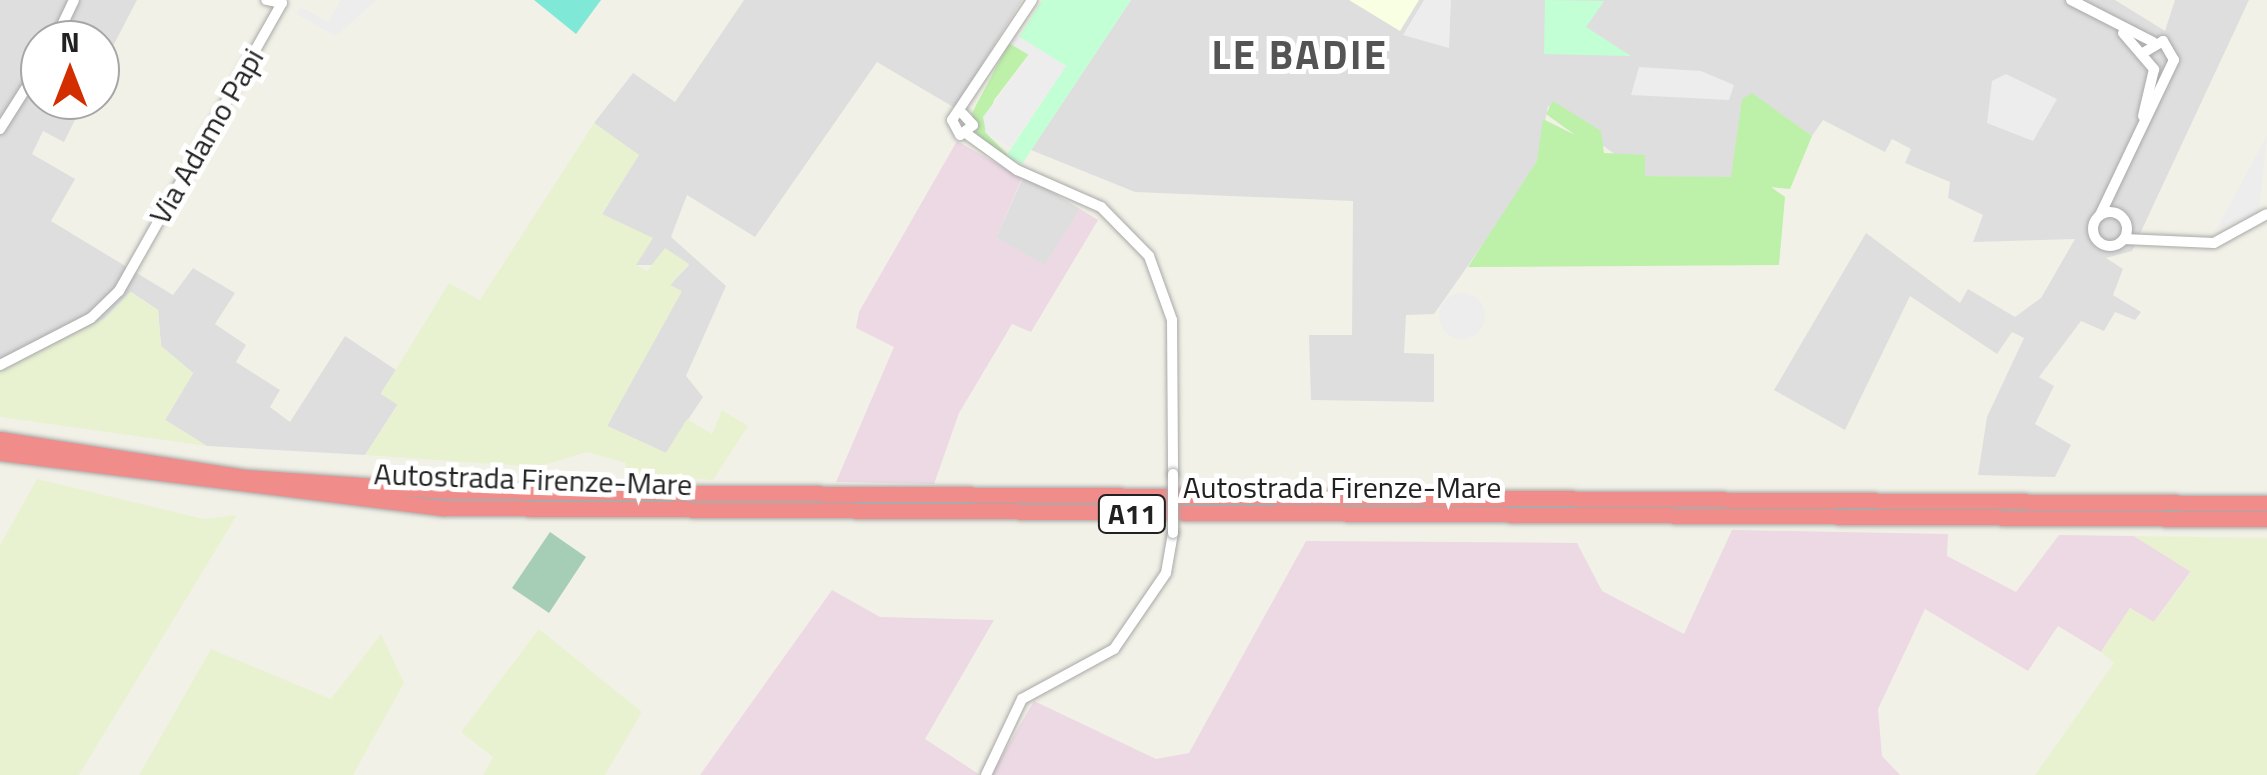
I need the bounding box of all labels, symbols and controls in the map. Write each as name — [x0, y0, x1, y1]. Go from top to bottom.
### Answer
north arrow — [20, 20, 120, 120]
text: N — [60, 20, 80, 63]
district label: LE BADIE — [1211, 31, 1389, 79]
street label: Via Adamo Papi — [141, 42, 271, 230]
street label: Autostrada Firenze-Mare — [373, 455, 693, 503]
street label: Autostrada Firenze-Mare — [1183, 469, 1501, 505]
road number: A11 — [1097, 491, 1167, 537]

